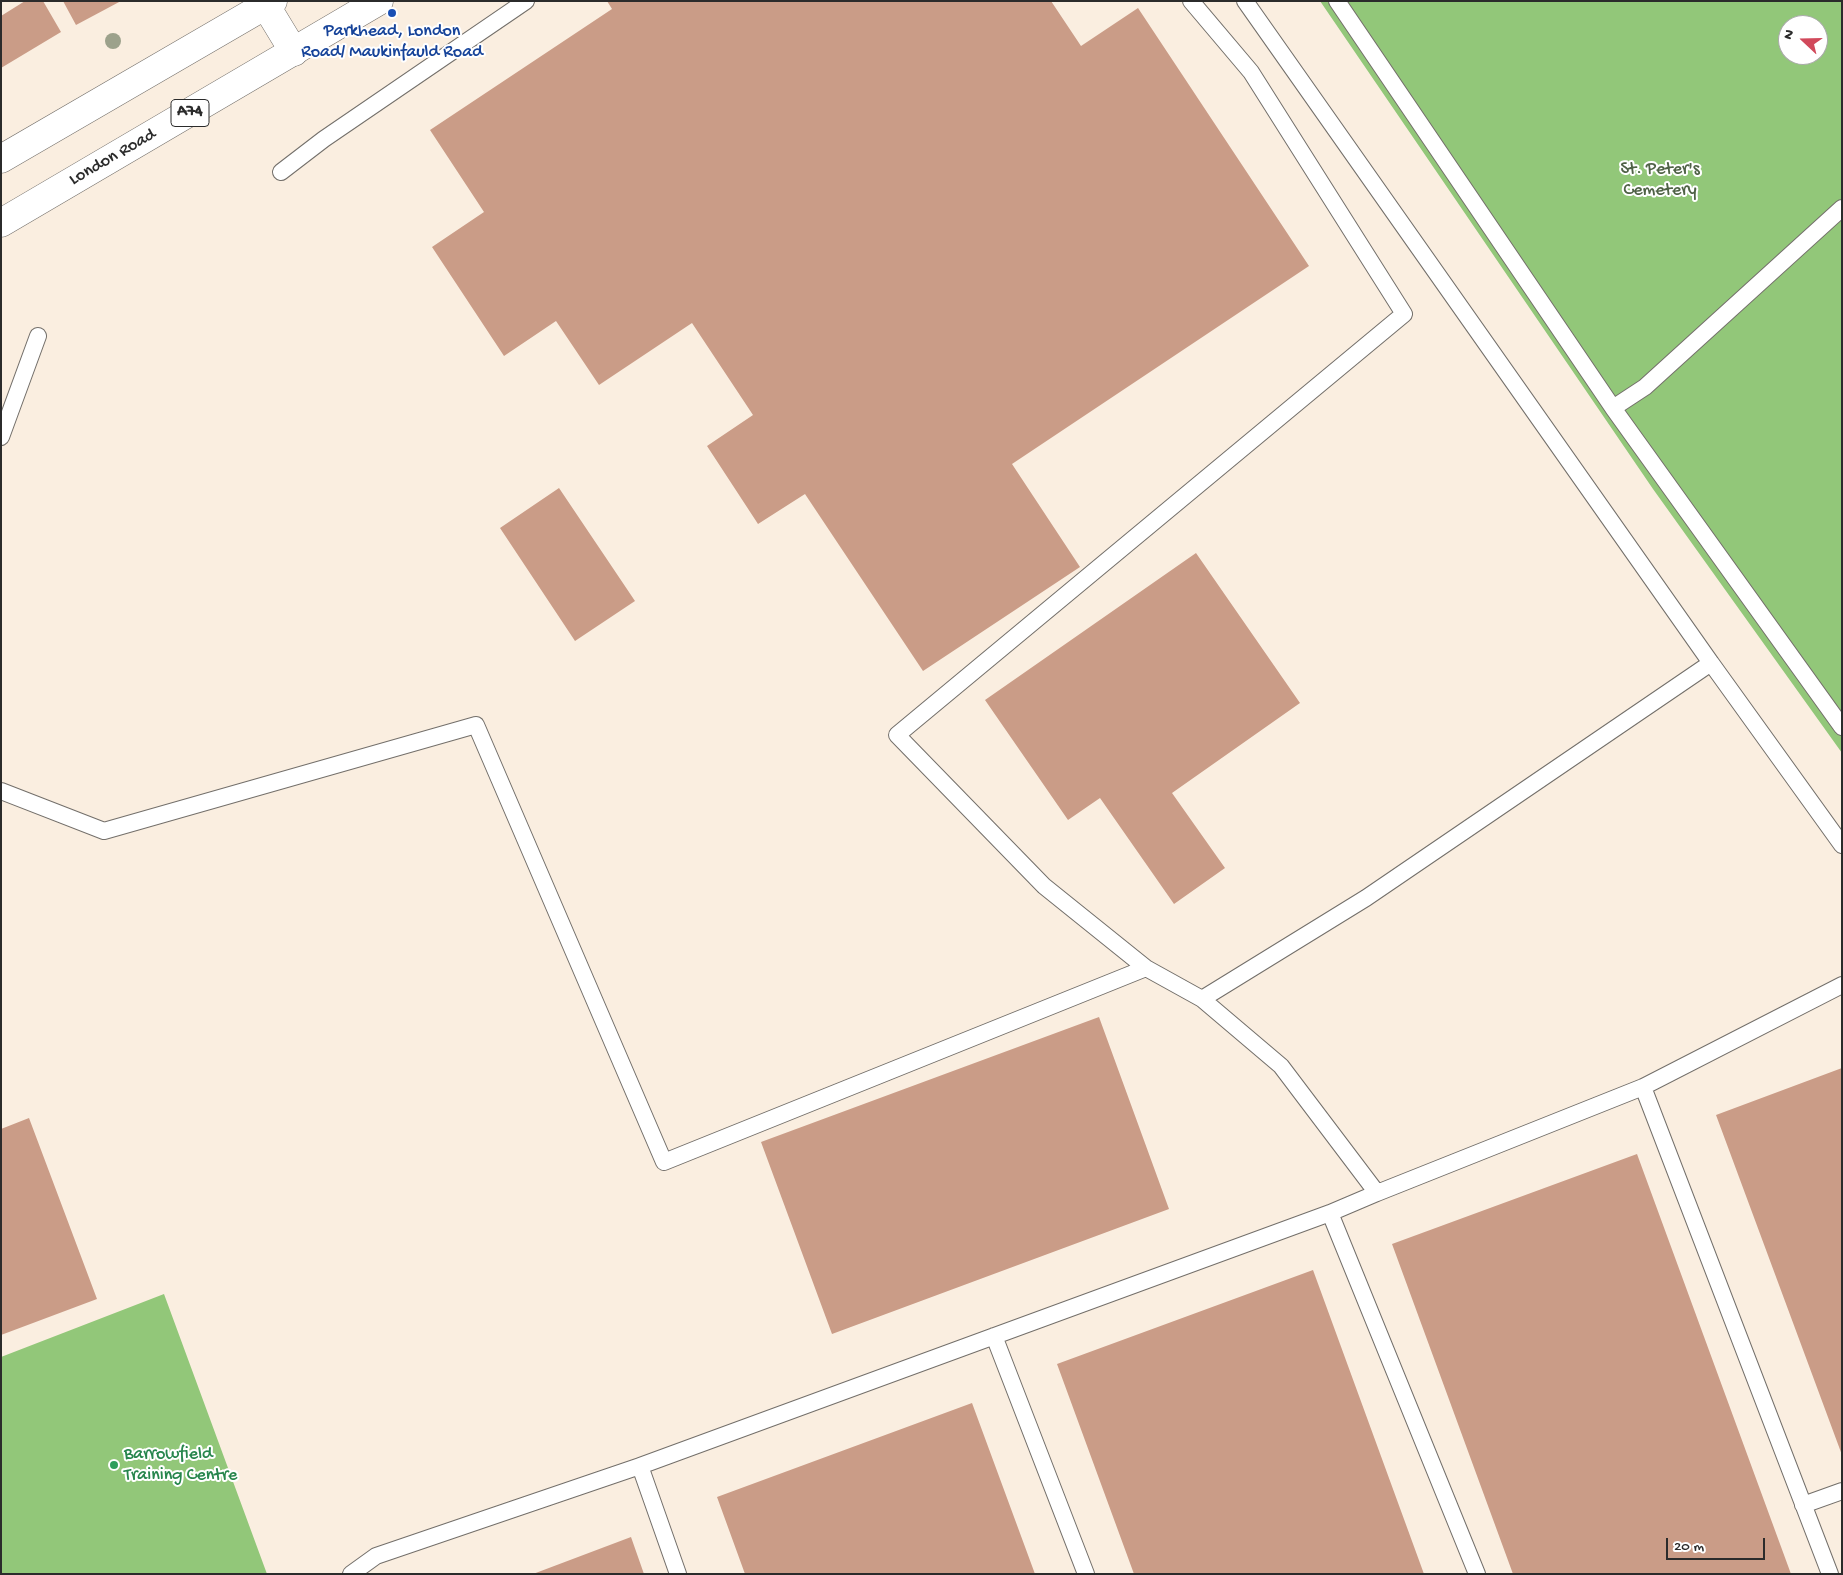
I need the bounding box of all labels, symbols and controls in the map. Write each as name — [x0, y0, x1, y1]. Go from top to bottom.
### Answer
marker: Parkhead, London Road/ Maukinfauld Road — [386, 7, 398, 19]
north arrow — [1778, 15, 1828, 65]
place label: Parkhead, London Road/ Maukinfauld Road — [301, 21, 483, 64]
text: N — [1780, 27, 1799, 42]
road number: A74 — [171, 100, 209, 126]
street label: London Road — [66, 125, 160, 191]
park label: St. Peter's Cemetery — [1620, 159, 1700, 202]
place label: Barrowfield Training Centre — [124, 1444, 237, 1486]
marker: Barrowfield Training Centre — [108, 1459, 120, 1471]
scale bar — [1668, 1528, 1767, 1560]
text: 20 m — [1674, 1538, 1704, 1556]

